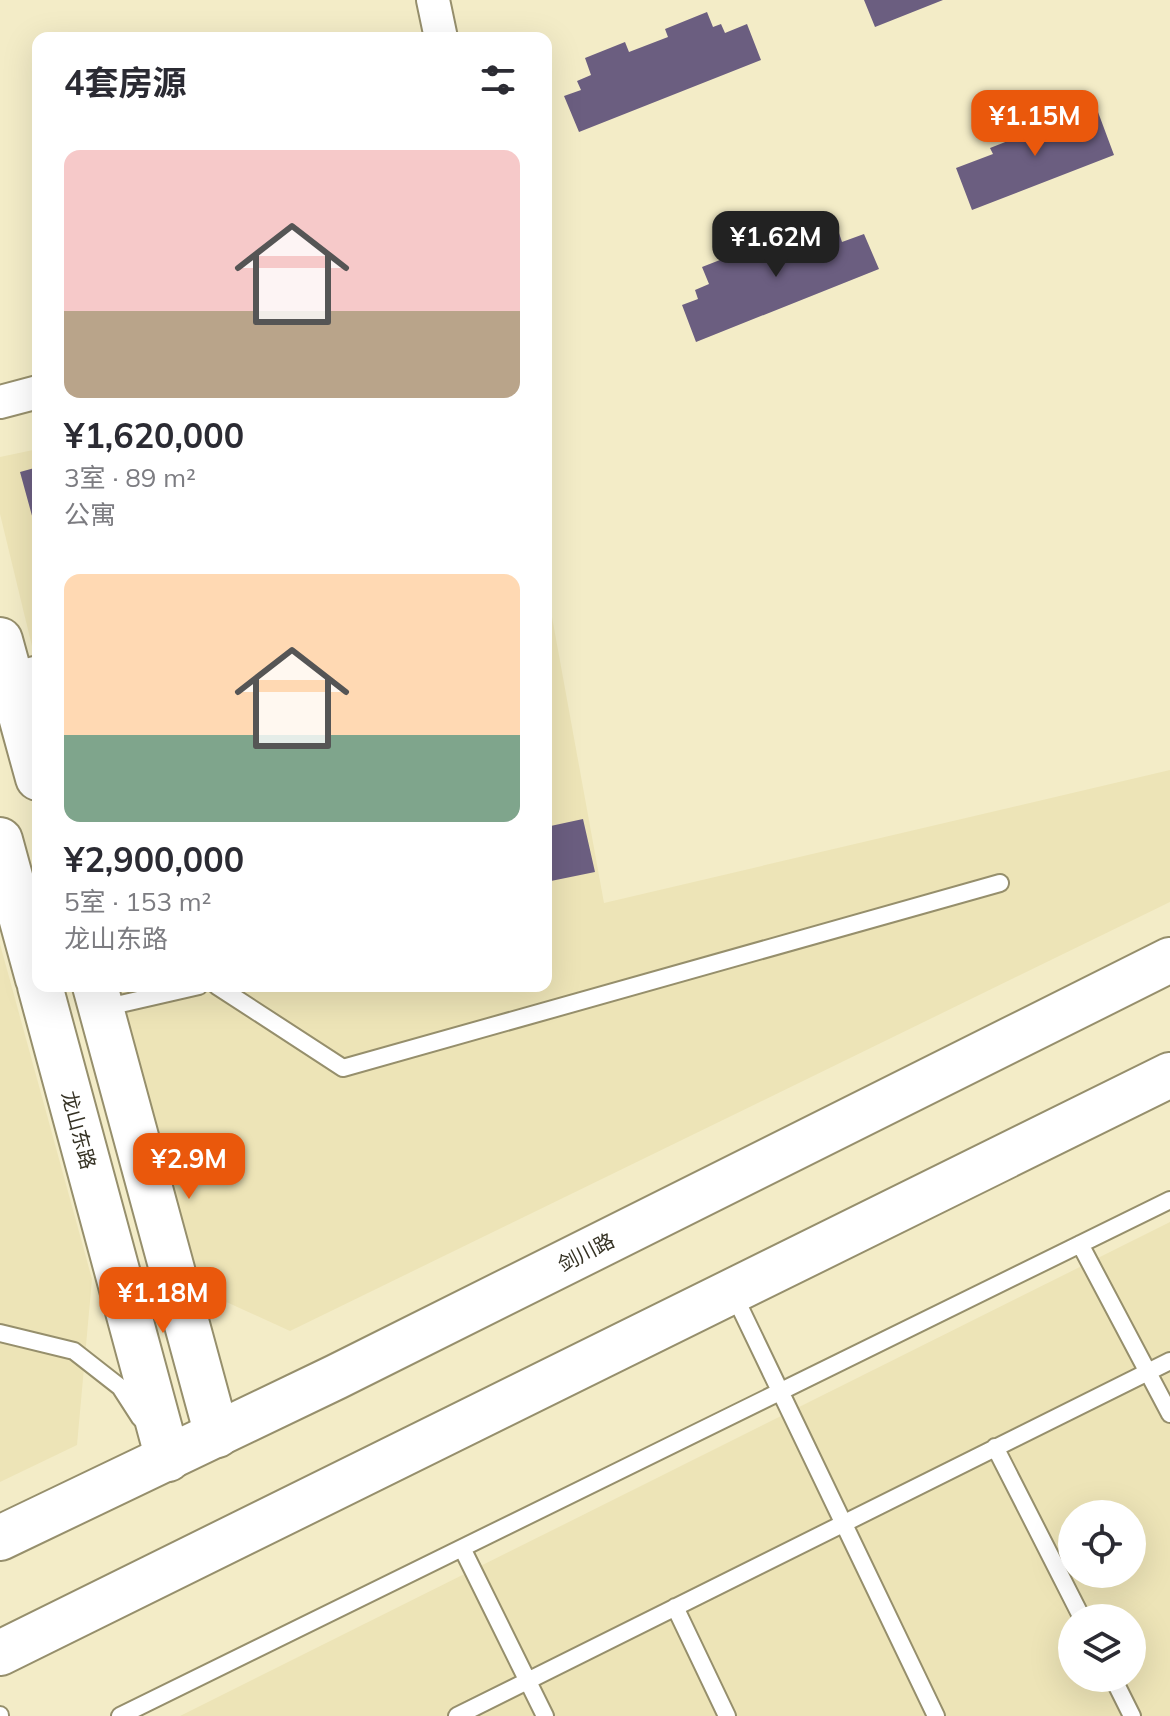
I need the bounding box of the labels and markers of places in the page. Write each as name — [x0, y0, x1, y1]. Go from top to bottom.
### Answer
pin: ¥1.15M — [970, 90, 1100, 158]
pin: ¥1.62M — [711, 211, 841, 279]
pin: ¥2.9M — [133, 1133, 245, 1201]
pin: ¥1.18M — [98, 1267, 228, 1335]

